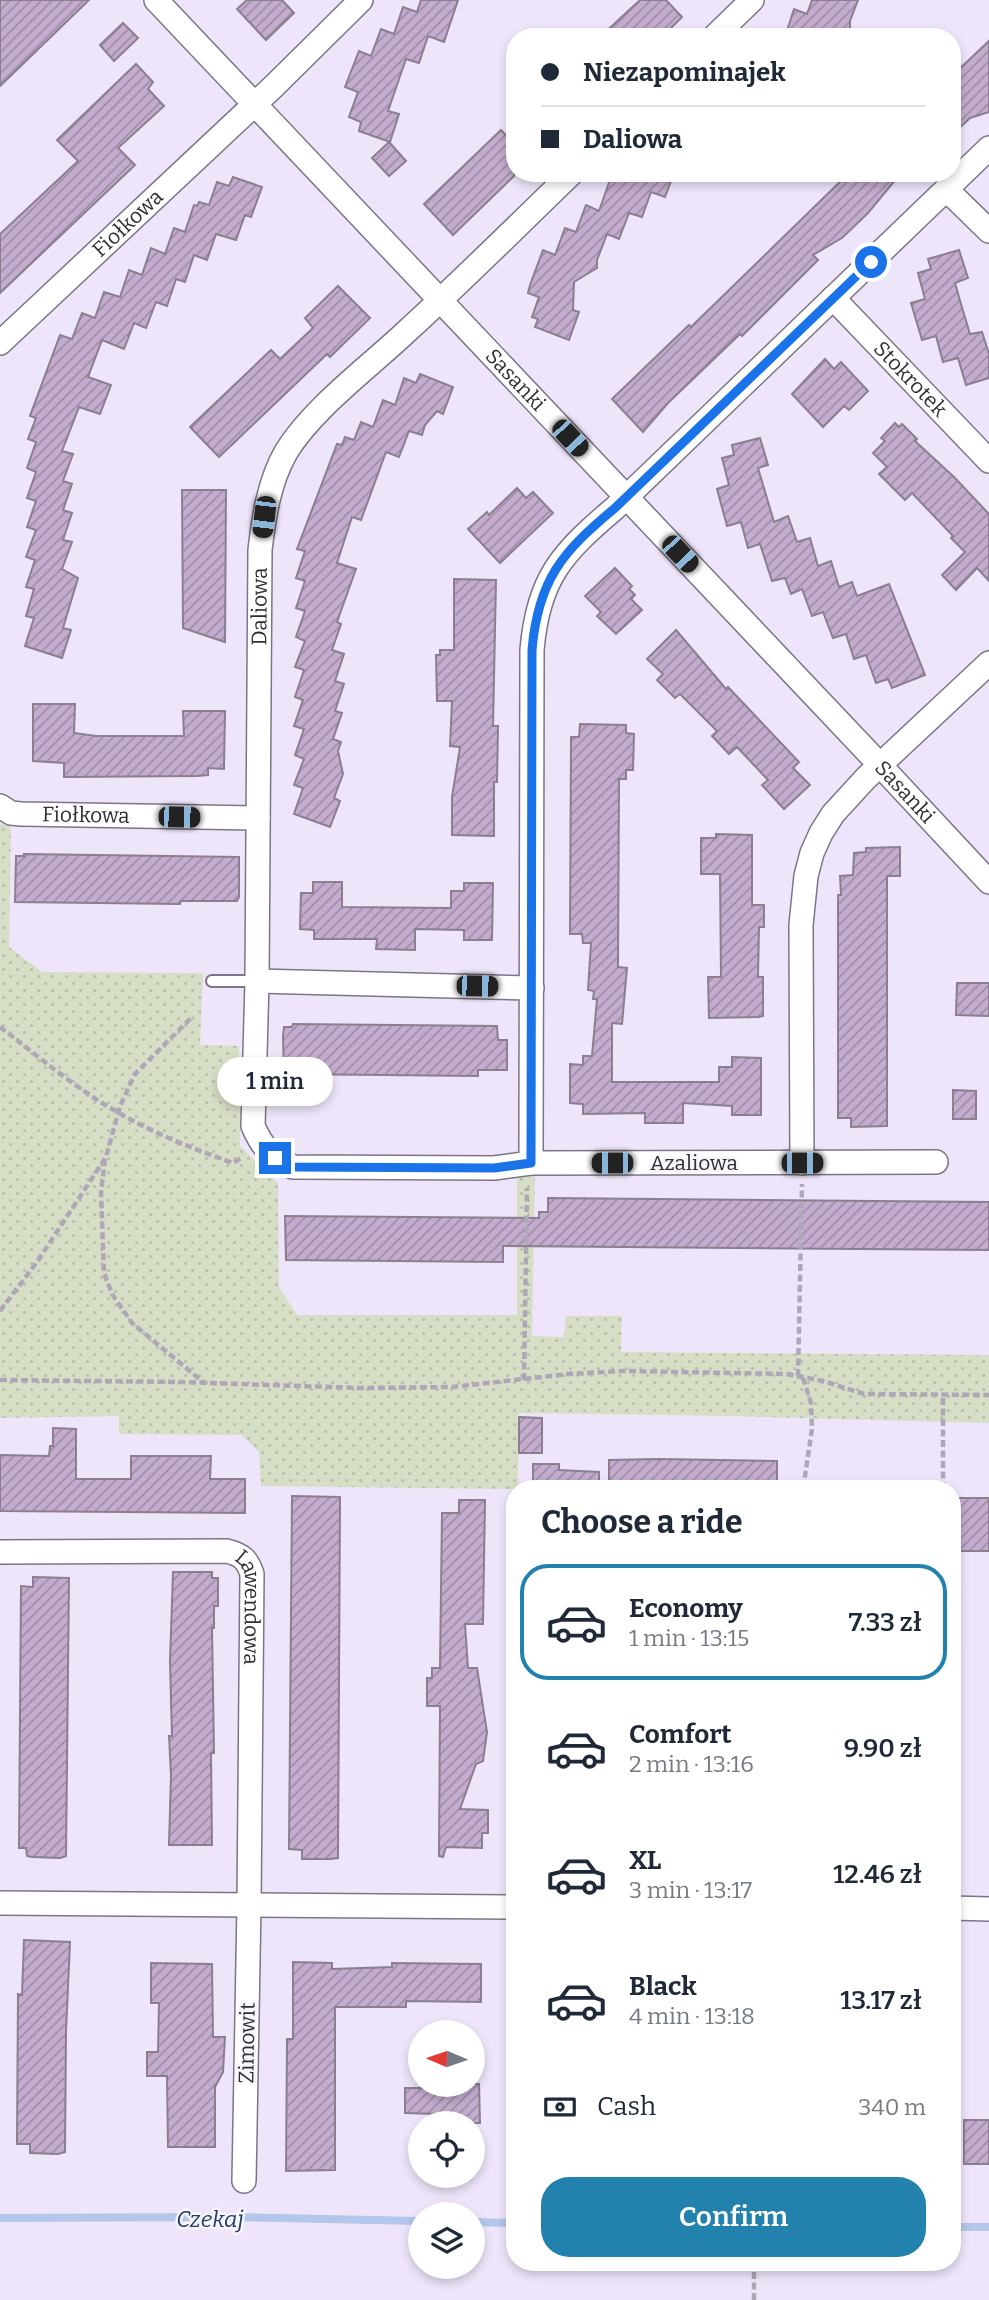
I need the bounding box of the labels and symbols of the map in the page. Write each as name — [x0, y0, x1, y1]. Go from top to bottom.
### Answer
street label: Fiołkowa — [87, 184, 169, 263]
route start — [855, 246, 887, 278]
street label: Stokrotek — [868, 336, 953, 422]
street label: Sasanki — [480, 343, 551, 417]
car — [548, 415, 593, 461]
car — [252, 495, 277, 539]
car — [658, 531, 703, 577]
street label: Daliowa — [246, 567, 273, 645]
street label: Sasanki — [869, 755, 941, 829]
street label: Fiołkowa — [42, 801, 130, 829]
car — [158, 806, 201, 828]
car — [456, 975, 499, 997]
callout: 1 min — [217, 1056, 333, 1106]
route end — [259, 1142, 291, 1174]
street label: Azaliowa — [650, 1150, 738, 1176]
car — [592, 1153, 634, 1174]
car — [782, 1153, 824, 1174]
street label: Lawendowa — [230, 1544, 265, 1665]
street label: Zimowit — [233, 2002, 261, 2084]
north arrow — [408, 2020, 485, 2096]
water label: Czekaj — [176, 2205, 244, 2233]

